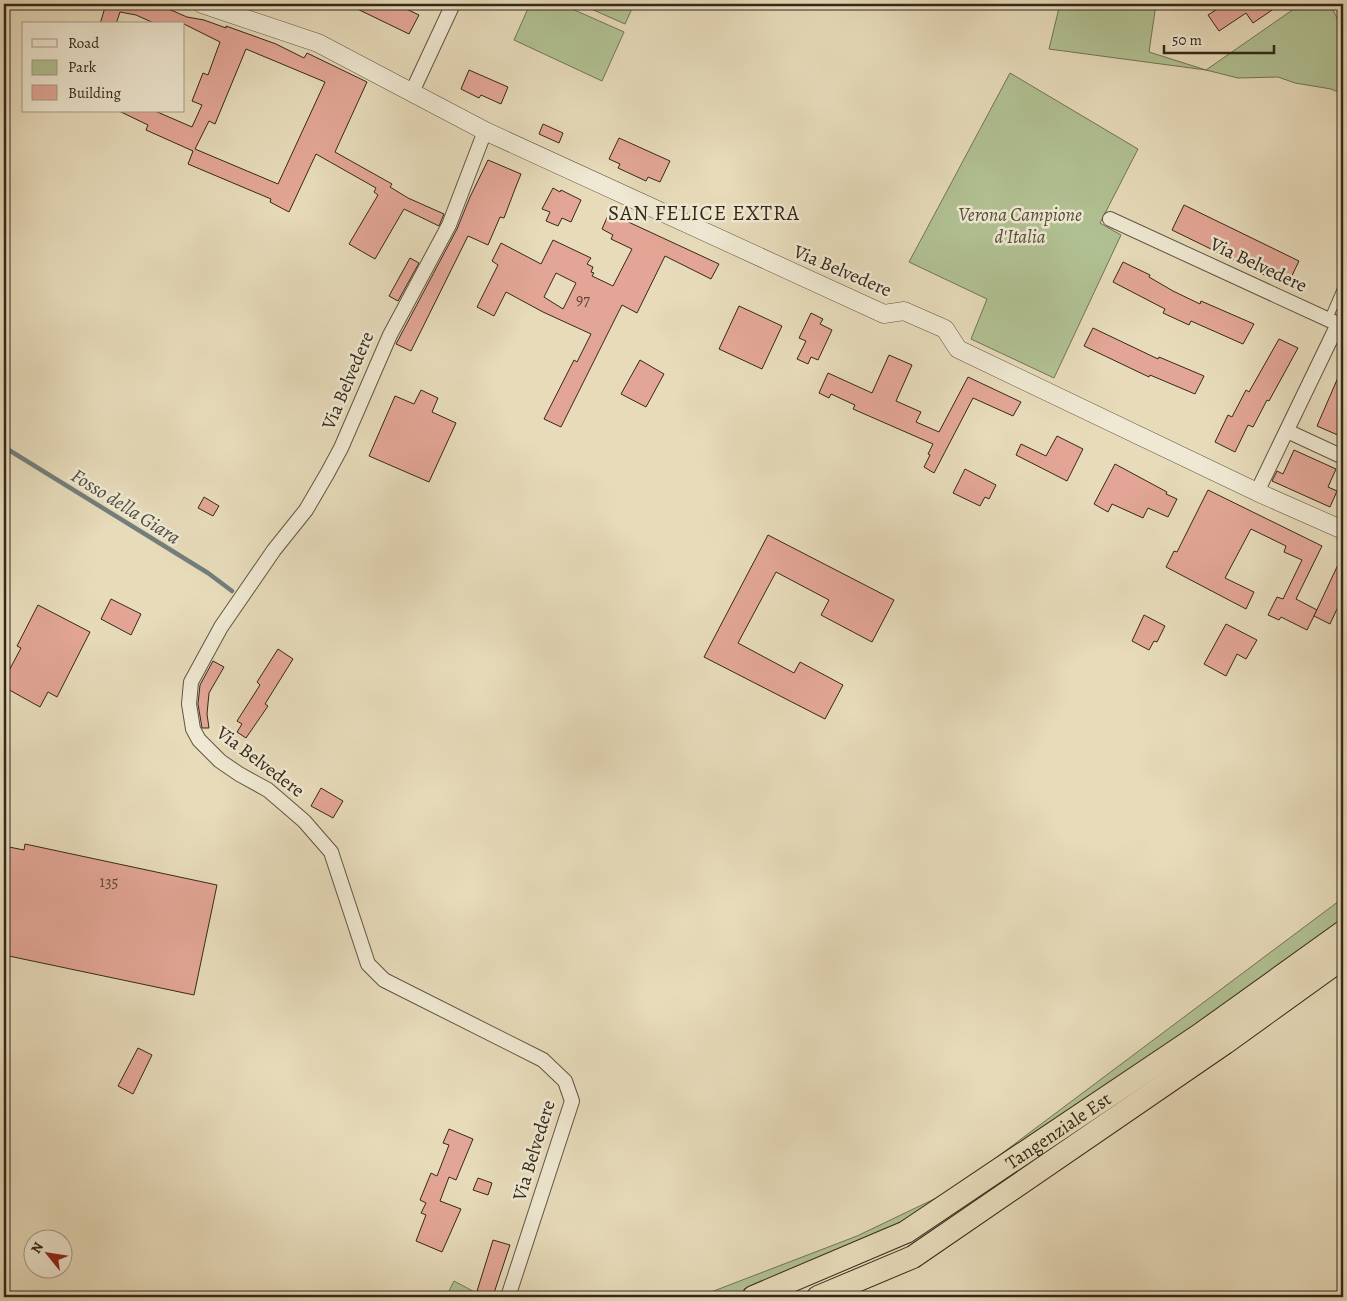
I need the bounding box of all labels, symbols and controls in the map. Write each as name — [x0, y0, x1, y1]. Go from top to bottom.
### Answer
legend — [22, 22, 185, 112]
scale bar — [1164, 22, 1274, 54]
text: 50 m — [1172, 30, 1202, 50]
text: Road — [68, 33, 100, 53]
text: Park — [68, 57, 97, 77]
text: Building — [68, 83, 121, 103]
district label: SAN FELICE EXTRA — [608, 199, 800, 227]
park label: Verona Campione d'Italia — [958, 202, 1082, 250]
street label: Via Belvedere — [1205, 231, 1311, 299]
street label: Via Belvedere — [789, 238, 896, 303]
house number: 97 — [576, 289, 590, 311]
street label: Via Belvedere — [315, 327, 380, 434]
water label: Fosso della Giara — [66, 462, 186, 551]
street label: Via Belvedere — [210, 719, 310, 804]
house number: 135 — [99, 871, 119, 893]
street label: Tangenziale Est — [1000, 1086, 1116, 1176]
street label: Via Belvedere — [506, 1097, 562, 1205]
north arrow — [22, 1228, 72, 1278]
text: N — [26, 1239, 48, 1257]

